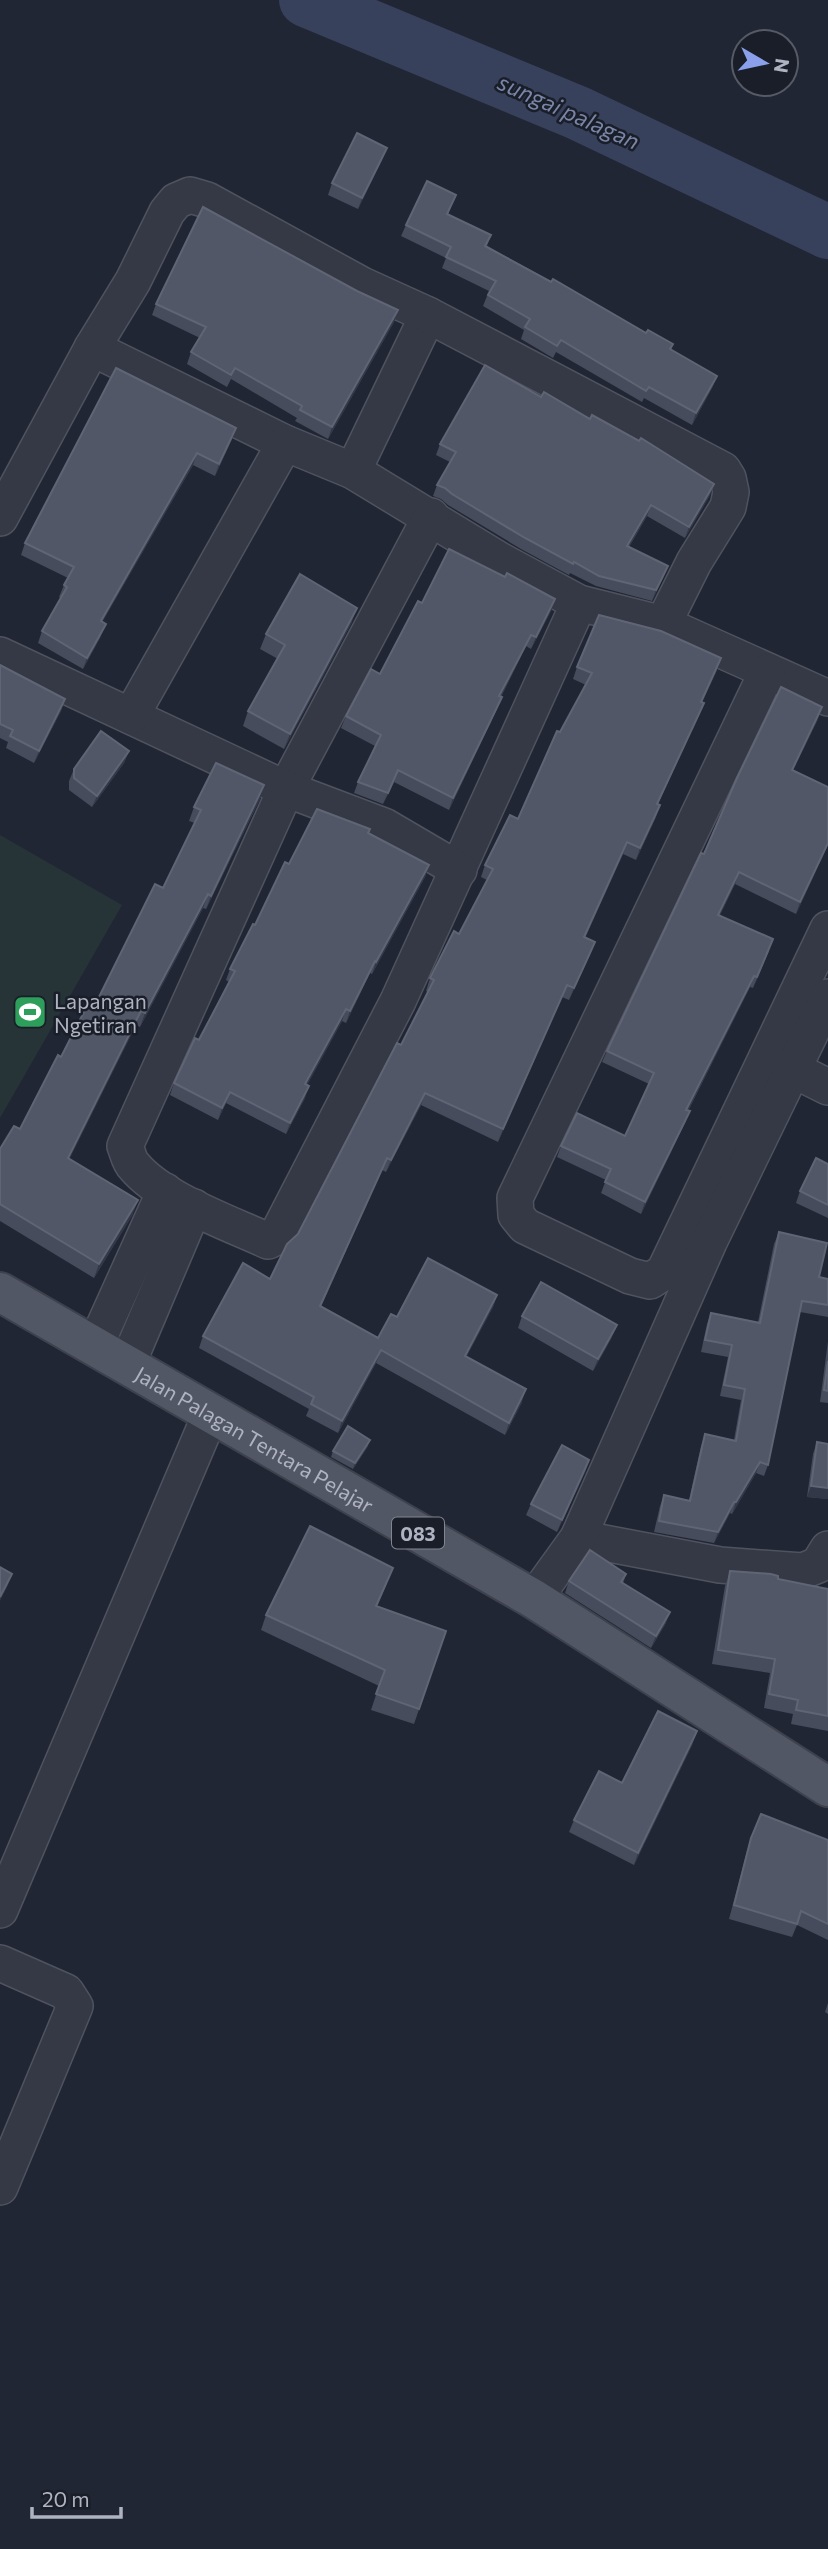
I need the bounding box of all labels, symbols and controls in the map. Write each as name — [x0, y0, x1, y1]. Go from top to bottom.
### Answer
north arrow — [730, 28, 800, 98]
text: N — [770, 57, 795, 75]
water label: sungai palagan — [494, 67, 644, 155]
place label: Lapangan Ngetiran — [54, 988, 147, 1037]
sports icon: Lapangan Ngetiran — [11, 993, 49, 1031]
street label: Jalan Palagan Tentara Pelajar — [131, 1360, 379, 1517]
road number: 083 — [392, 1518, 444, 1548]
scale bar — [32, 2476, 121, 2520]
text: 20 m — [42, 2486, 90, 2511]

